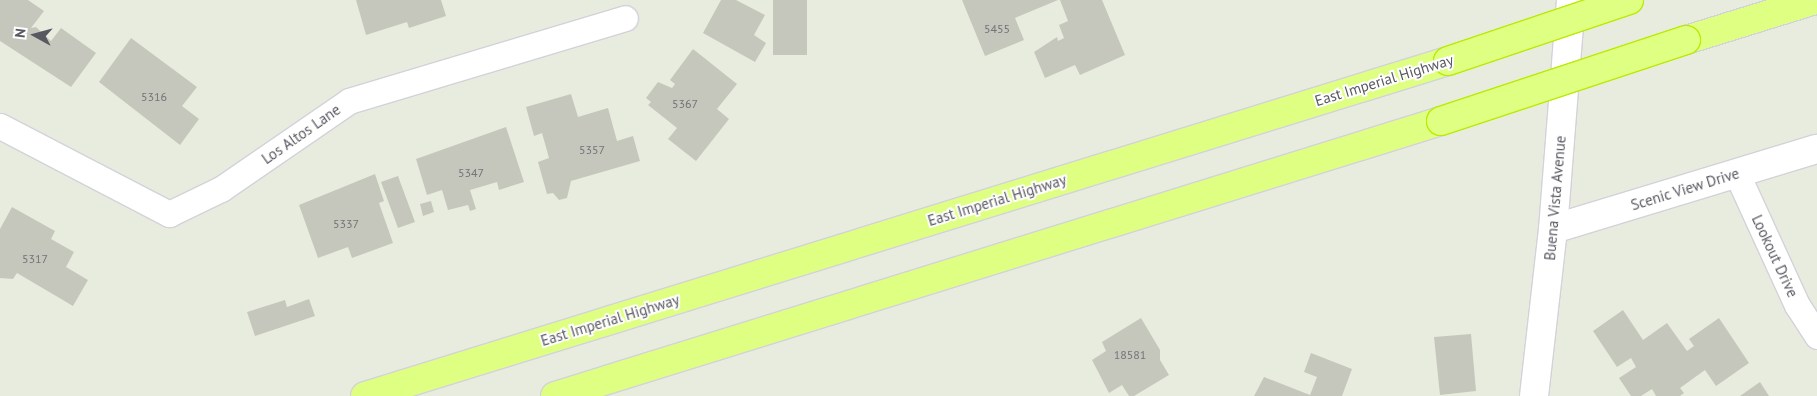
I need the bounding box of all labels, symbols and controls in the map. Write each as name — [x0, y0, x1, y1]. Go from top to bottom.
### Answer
north arrow — [10, 10, 60, 60]
house number: 5455 — [984, 22, 1010, 36]
text: N — [11, 28, 30, 39]
street label: East Imperial Highway — [1313, 50, 1455, 110]
house number: 5316 — [141, 90, 167, 104]
house number: 5367 — [672, 97, 698, 111]
street label: Los Altos Lane — [258, 100, 344, 168]
street label: Buena Vista Avenue — [1541, 134, 1569, 262]
house number: 5357 — [579, 143, 605, 157]
street label: Scenic View Drive — [1628, 164, 1742, 214]
house number: 5347 — [458, 166, 484, 180]
street label: East Imperial Highway — [926, 170, 1068, 230]
street label: Lookout Drive — [1748, 212, 1802, 300]
house number: 5337 — [333, 217, 359, 231]
house number: 5317 — [22, 252, 48, 266]
street label: East Imperial Highway — [539, 290, 681, 350]
house number: 18581 — [1114, 348, 1146, 362]

